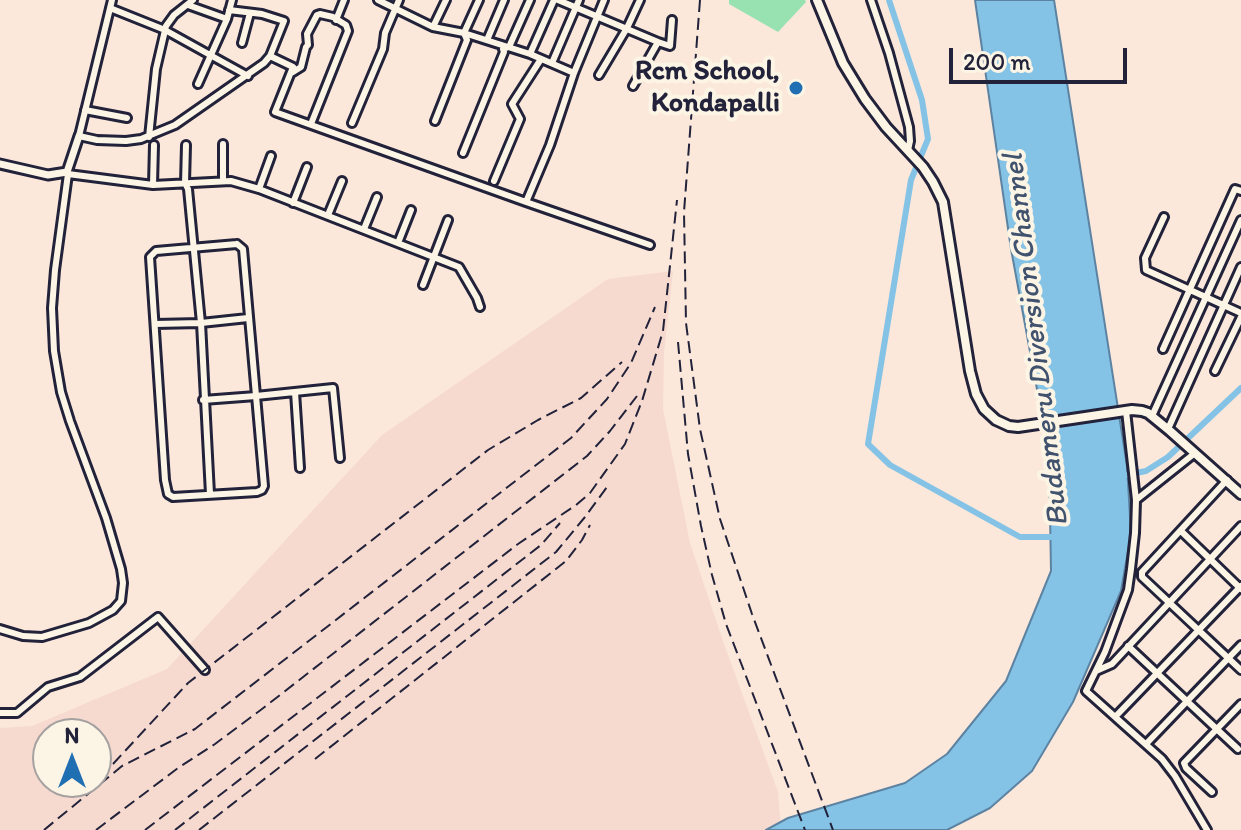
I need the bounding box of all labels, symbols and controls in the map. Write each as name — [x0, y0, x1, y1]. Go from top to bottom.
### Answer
scale bar — [953, 32, 1131, 82]
text: 200 m — [963, 47, 1031, 76]
place label: Rcm School, Kondapalli — [635, 55, 780, 121]
marker: Rcm School, Kondapalli — [787, 79, 805, 97]
water label: Budameru Diversion Channel — [996, 152, 1078, 528]
north arrow — [32, 718, 112, 798]
text: N — [65, 722, 79, 749]

